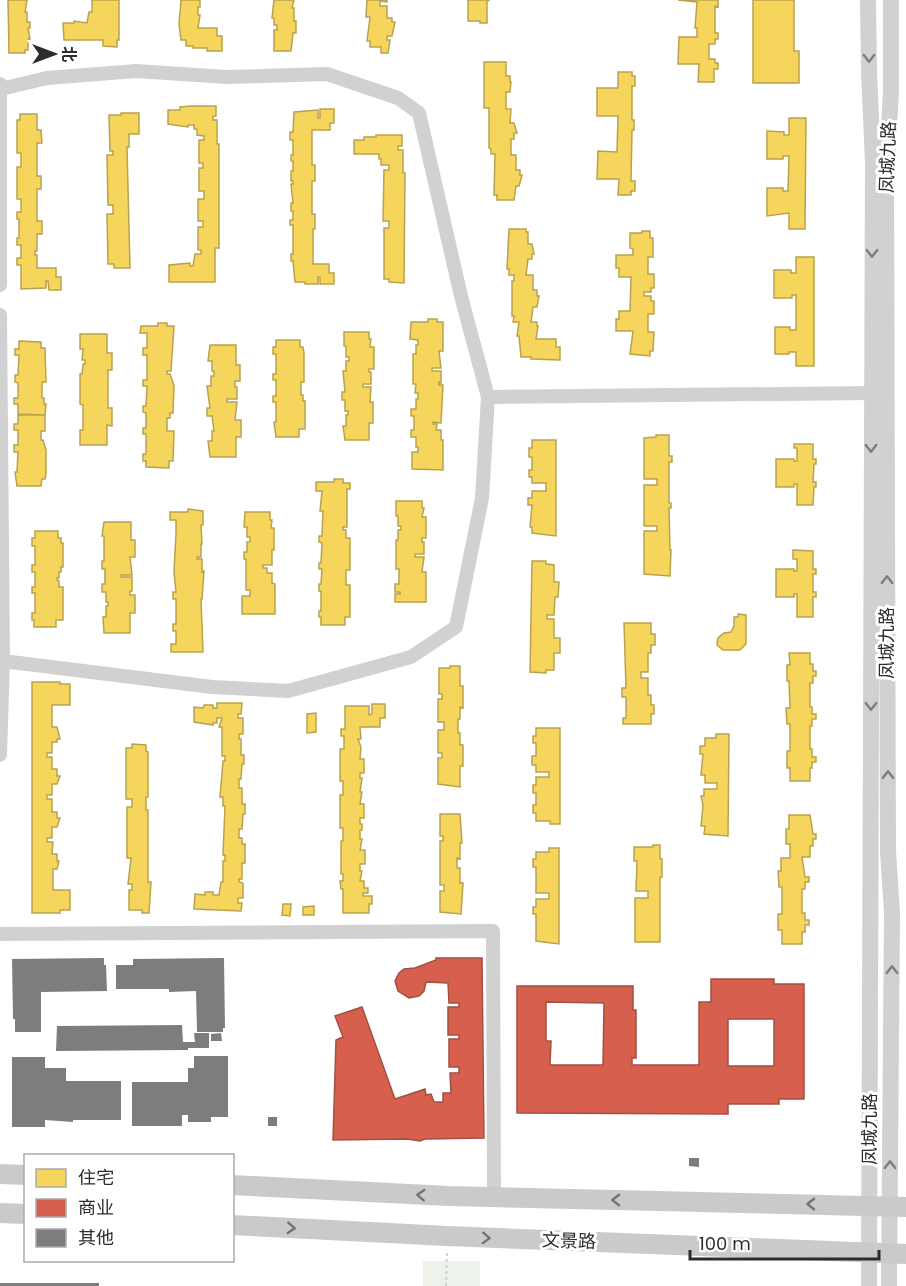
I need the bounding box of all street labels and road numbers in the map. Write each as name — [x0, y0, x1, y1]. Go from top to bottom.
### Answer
street label: 凤城九路 — [874, 121, 901, 193]
street label: 凤城九路 — [874, 607, 899, 679]
street label: 凤城九路 — [857, 1093, 882, 1165]
street label: 文景路 — [542, 1227, 596, 1254]

